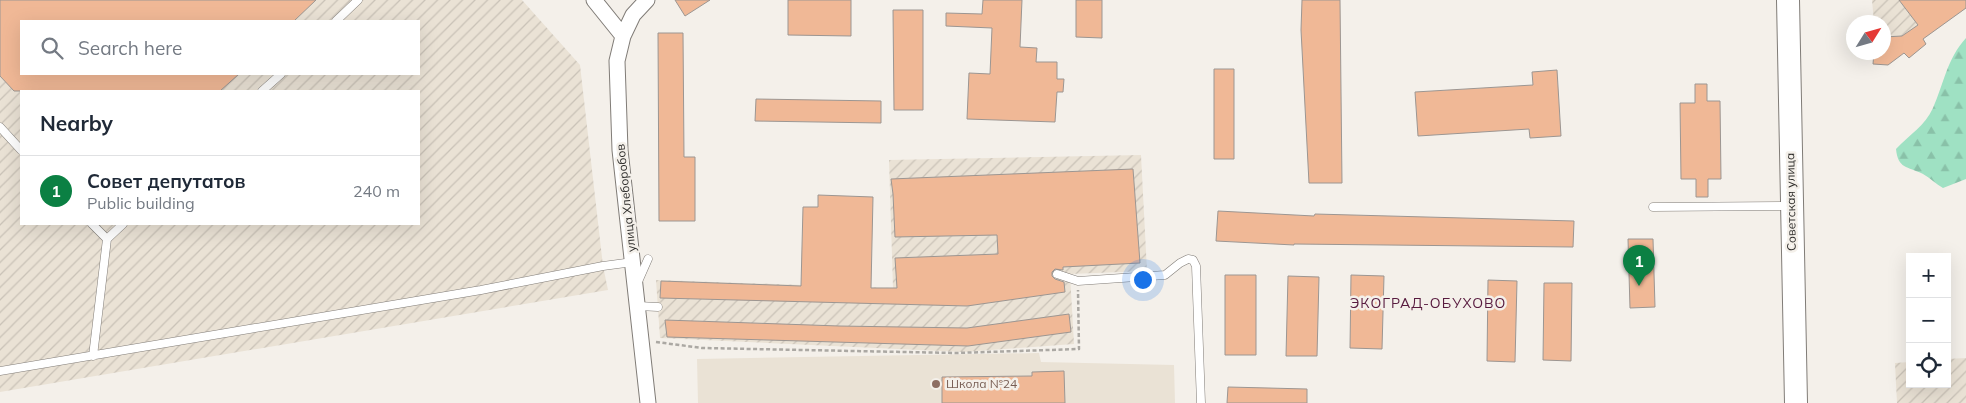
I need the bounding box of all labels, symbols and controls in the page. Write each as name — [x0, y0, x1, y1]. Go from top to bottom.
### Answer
north arrow — [1846, 15, 1891, 60]
search box — [20, 20, 420, 75]
icon: search — [38, 34, 66, 62]
text: Search here — [78, 36, 182, 60]
text: Nearby — [40, 110, 113, 136]
street label: улица Хлеборобов — [612, 143, 639, 253]
street label: Советская улица — [1782, 153, 1799, 251]
text: Совет депутатов — [87, 169, 245, 193]
text: 1 — [51, 181, 61, 201]
text: 240 m — [353, 181, 400, 201]
text: Public building — [87, 193, 195, 213]
pin: 1 — [1623, 245, 1655, 286]
map controls — [1906, 253, 1951, 388]
button: + — [1906, 253, 1951, 298]
your location — [1130, 267, 1156, 293]
district label: ЭКОГРАД-ОБУХОВО — [1350, 294, 1506, 312]
button: − — [1906, 298, 1951, 343]
button: locate — [1906, 343, 1951, 388]
place label: Школа №24 — [946, 376, 1017, 391]
marker: Школа №24 — [930, 378, 942, 390]

